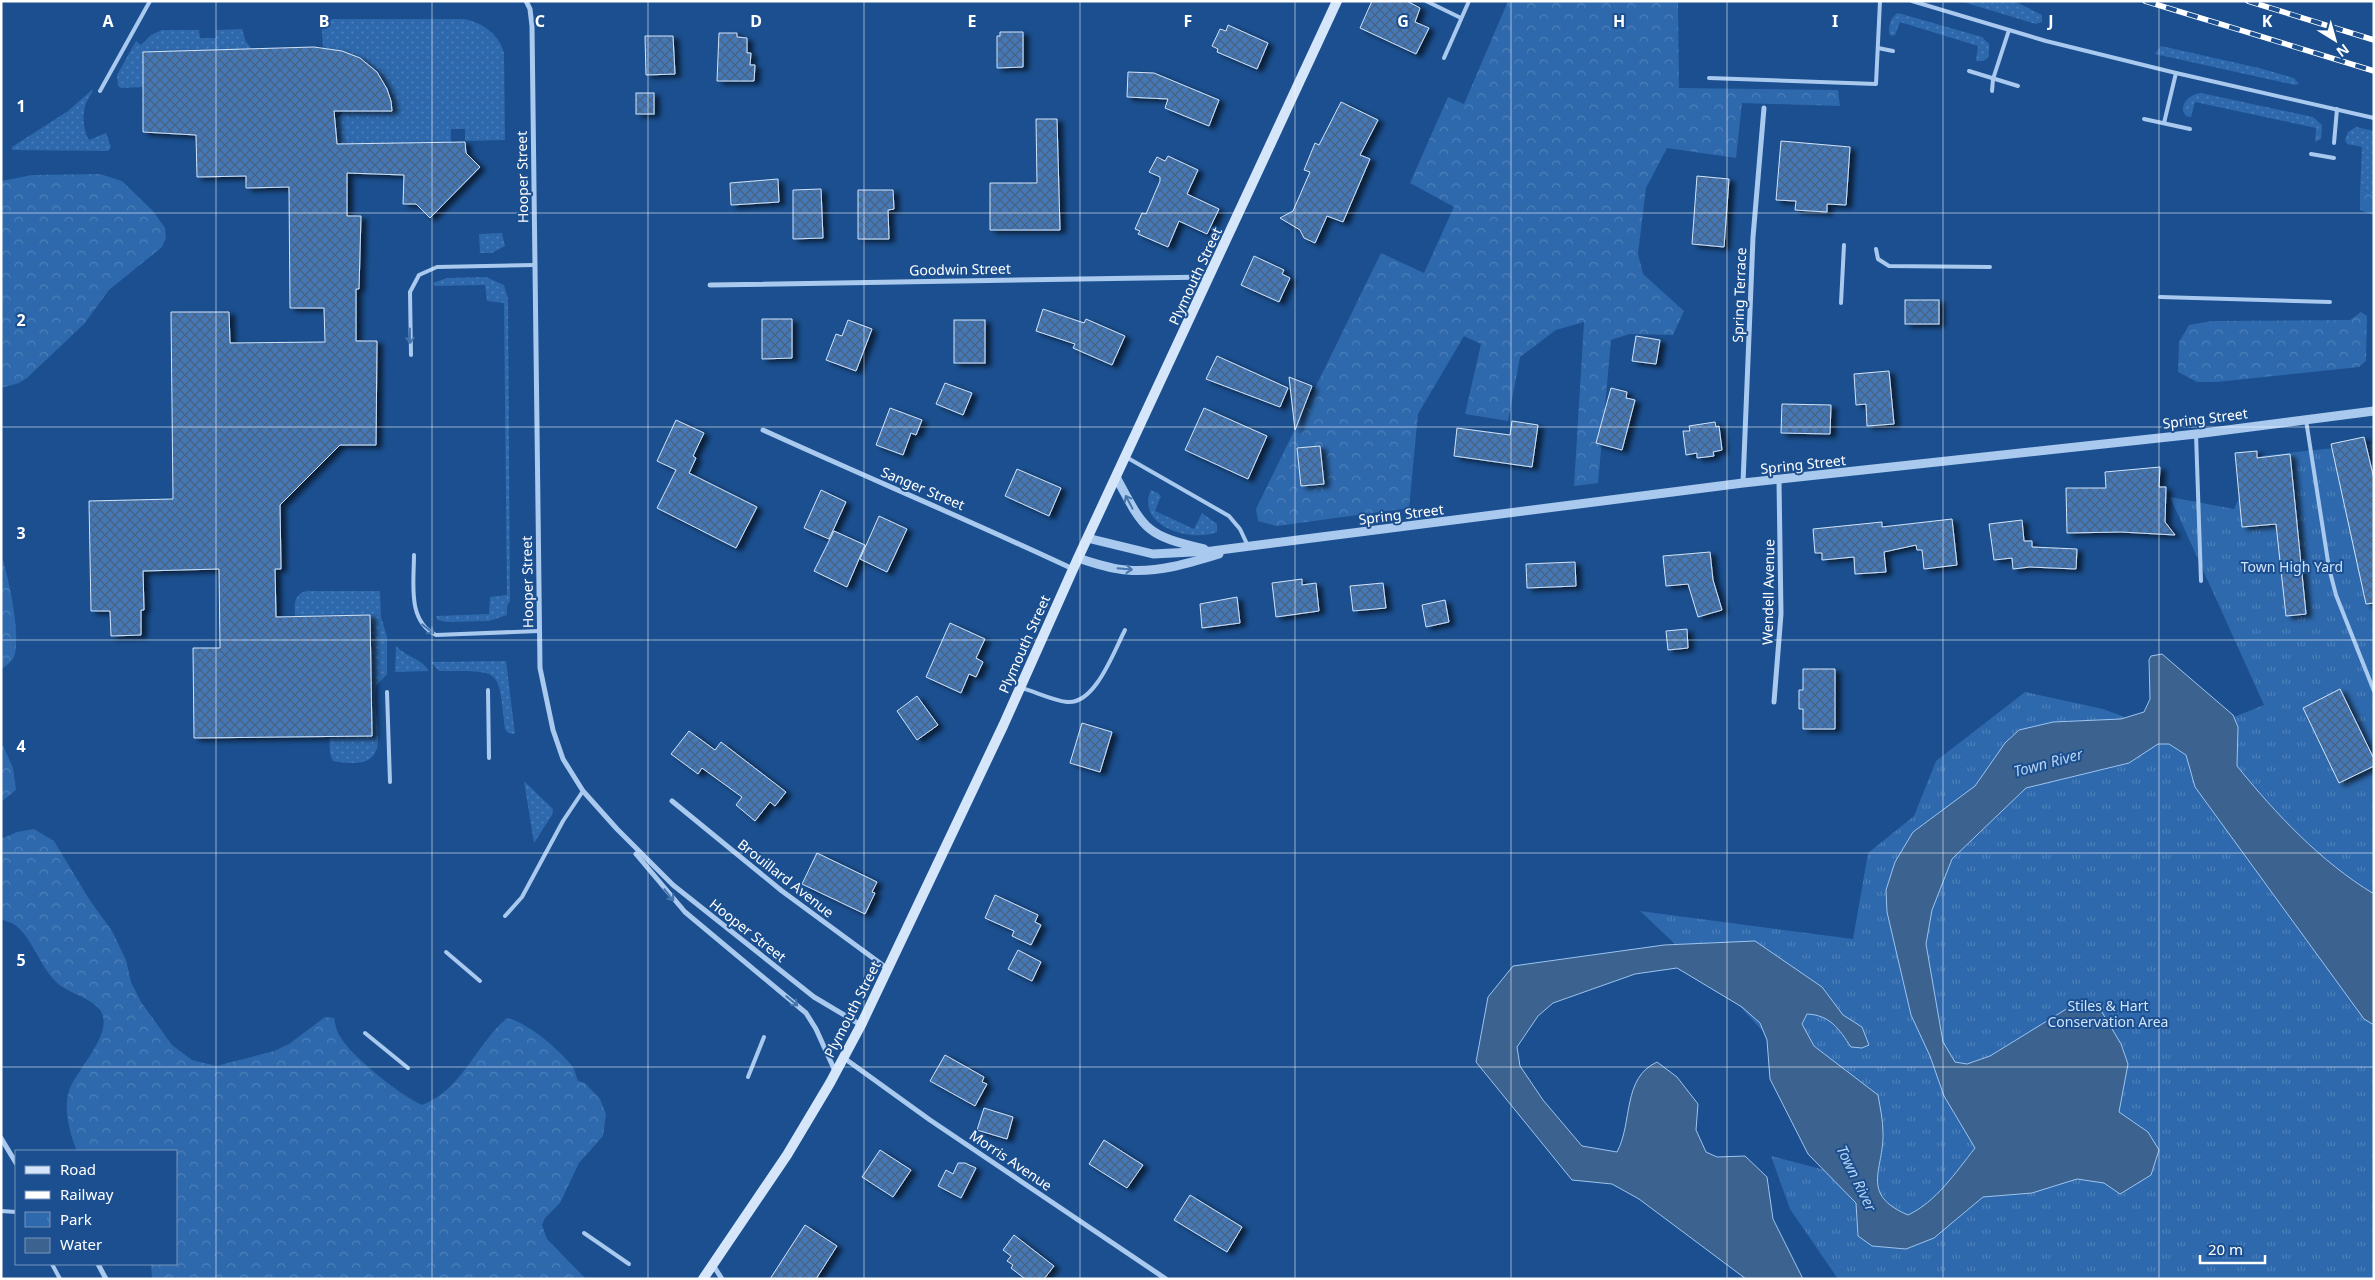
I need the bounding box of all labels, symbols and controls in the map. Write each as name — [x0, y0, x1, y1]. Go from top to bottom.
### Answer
text: A — [102, 10, 114, 32]
text: B — [319, 10, 329, 32]
text: C — [535, 10, 545, 32]
text: D — [750, 10, 762, 32]
text: E — [968, 10, 977, 32]
text: F — [1184, 10, 1192, 32]
text: G — [1397, 10, 1409, 32]
text: H — [1613, 10, 1625, 32]
text: I — [1832, 10, 1838, 32]
text: J — [2046, 10, 2054, 32]
text: K — [2262, 10, 2273, 32]
north arrow — [2310, 15, 2360, 65]
text: N — [2333, 40, 2353, 62]
text: 1 — [16, 95, 26, 117]
street label: Hooper Street — [512, 131, 532, 223]
street label: Plymouth Street — [1164, 224, 1226, 328]
street label: Spring Terrace — [1728, 247, 1750, 343]
street label: Goodwin Street — [909, 259, 1011, 279]
text: 2 — [16, 309, 26, 331]
one-way arrow — [405, 327, 415, 343]
street label: Spring Street — [2161, 403, 2249, 433]
street label: Spring Street — [1759, 450, 1847, 478]
street label: Sanger Street — [878, 462, 968, 514]
one-way arrow — [1124, 495, 1134, 510]
street label: Spring Street — [1357, 499, 1445, 529]
text: 3 — [16, 522, 26, 544]
street label: Hooper Street — [517, 536, 537, 628]
street label: Wendell Avenue — [1758, 539, 1778, 645]
park label: Town High Yard — [2241, 557, 2343, 576]
one-way arrow — [1117, 565, 1133, 574]
street label: Plymouth Street — [994, 592, 1054, 696]
one-way arrow — [421, 624, 434, 635]
text: 4 — [16, 735, 26, 757]
water label: Town River — [2011, 743, 2086, 781]
street label: Brouillard Avenue — [734, 834, 838, 922]
one-way arrow — [664, 889, 675, 902]
street label: Hooper Street — [706, 894, 790, 966]
text: 5 — [16, 949, 26, 971]
street label: Plymouth Street — [820, 958, 884, 1060]
one-way arrow — [785, 996, 798, 1007]
park label: Stiles & Hart Conservation Area — [2048, 996, 2168, 1031]
street label: Morris Avenue — [966, 1125, 1056, 1195]
water label: Town River — [1832, 1142, 1882, 1215]
legend — [15, 1150, 178, 1265]
text: Road — [60, 1159, 96, 1179]
text: Railway — [60, 1184, 114, 1204]
text: Park — [60, 1209, 92, 1229]
scale bar — [2200, 1232, 2265, 1264]
text: Water — [60, 1234, 102, 1254]
text: 20 m — [2208, 1239, 2243, 1259]

